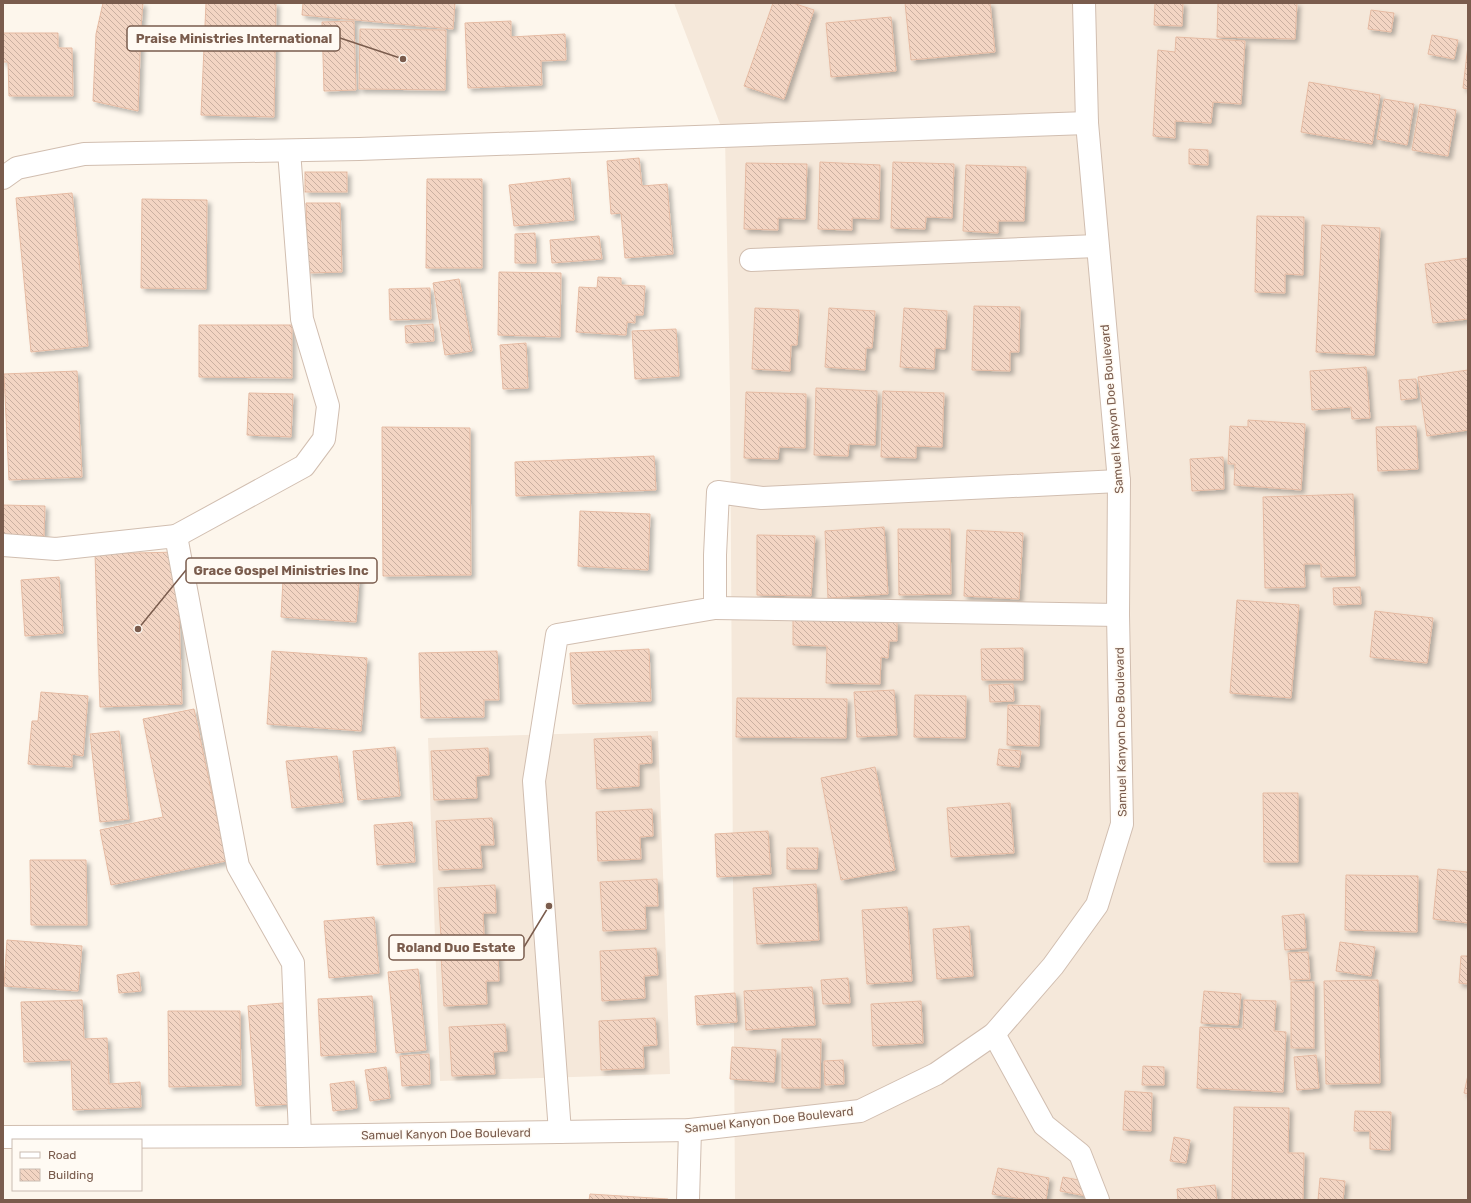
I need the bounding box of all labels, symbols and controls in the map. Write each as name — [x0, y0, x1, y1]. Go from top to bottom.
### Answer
callout: Praise Ministries International — [127, 26, 340, 51]
text: Praise Ministries International — [136, 31, 332, 46]
street label: Samuel Kanyon Doe Boulevard — [1098, 324, 1126, 494]
callout: Grace Gospel Ministries Inc — [186, 558, 377, 583]
text: Grace Gospel Ministries Inc — [193, 563, 369, 578]
street label: Samuel Kanyon Doe Boulevard — [1113, 647, 1129, 817]
callout: Roland Duo Estate — [389, 935, 524, 960]
text: Roland Duo Estate — [397, 940, 516, 955]
street label: Samuel Kanyon Doe Boulevard — [684, 1104, 854, 1136]
street label: Samuel Kanyon Doe Boulevard — [361, 1126, 531, 1142]
legend — [12, 1139, 142, 1191]
text: Road — [48, 1148, 76, 1162]
text: Building — [48, 1168, 94, 1182]

